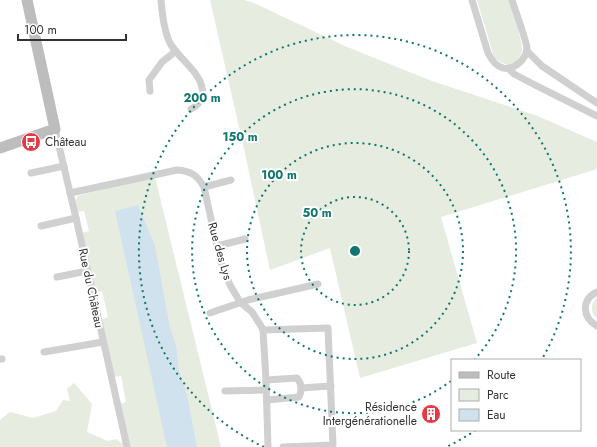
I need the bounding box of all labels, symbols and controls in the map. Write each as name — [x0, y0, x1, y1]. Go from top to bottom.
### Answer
scale bar — [18, 16, 126, 42]
text: 100 m — [24, 21, 57, 39]
text: 200 m — [183, 89, 221, 107]
text: 150 m — [222, 128, 258, 146]
bus stop icon: Château — [20, 131, 42, 153]
place label: Château — [45, 133, 86, 151]
text: 100 m — [261, 166, 297, 184]
text: 50 m — [302, 204, 332, 222]
street label: Rue des Lys — [203, 220, 237, 282]
centre of rings — [348, 244, 362, 258]
street label: Rue du Château — [74, 247, 108, 329]
legend — [451, 359, 581, 431]
text: Route — [487, 366, 516, 384]
text: Parc — [487, 386, 509, 404]
place label: Résidence Intergénérationelle — [323, 398, 417, 430]
building icon: Résidence Intergénérationelle — [420, 403, 442, 425]
text: Eau — [487, 406, 506, 424]

